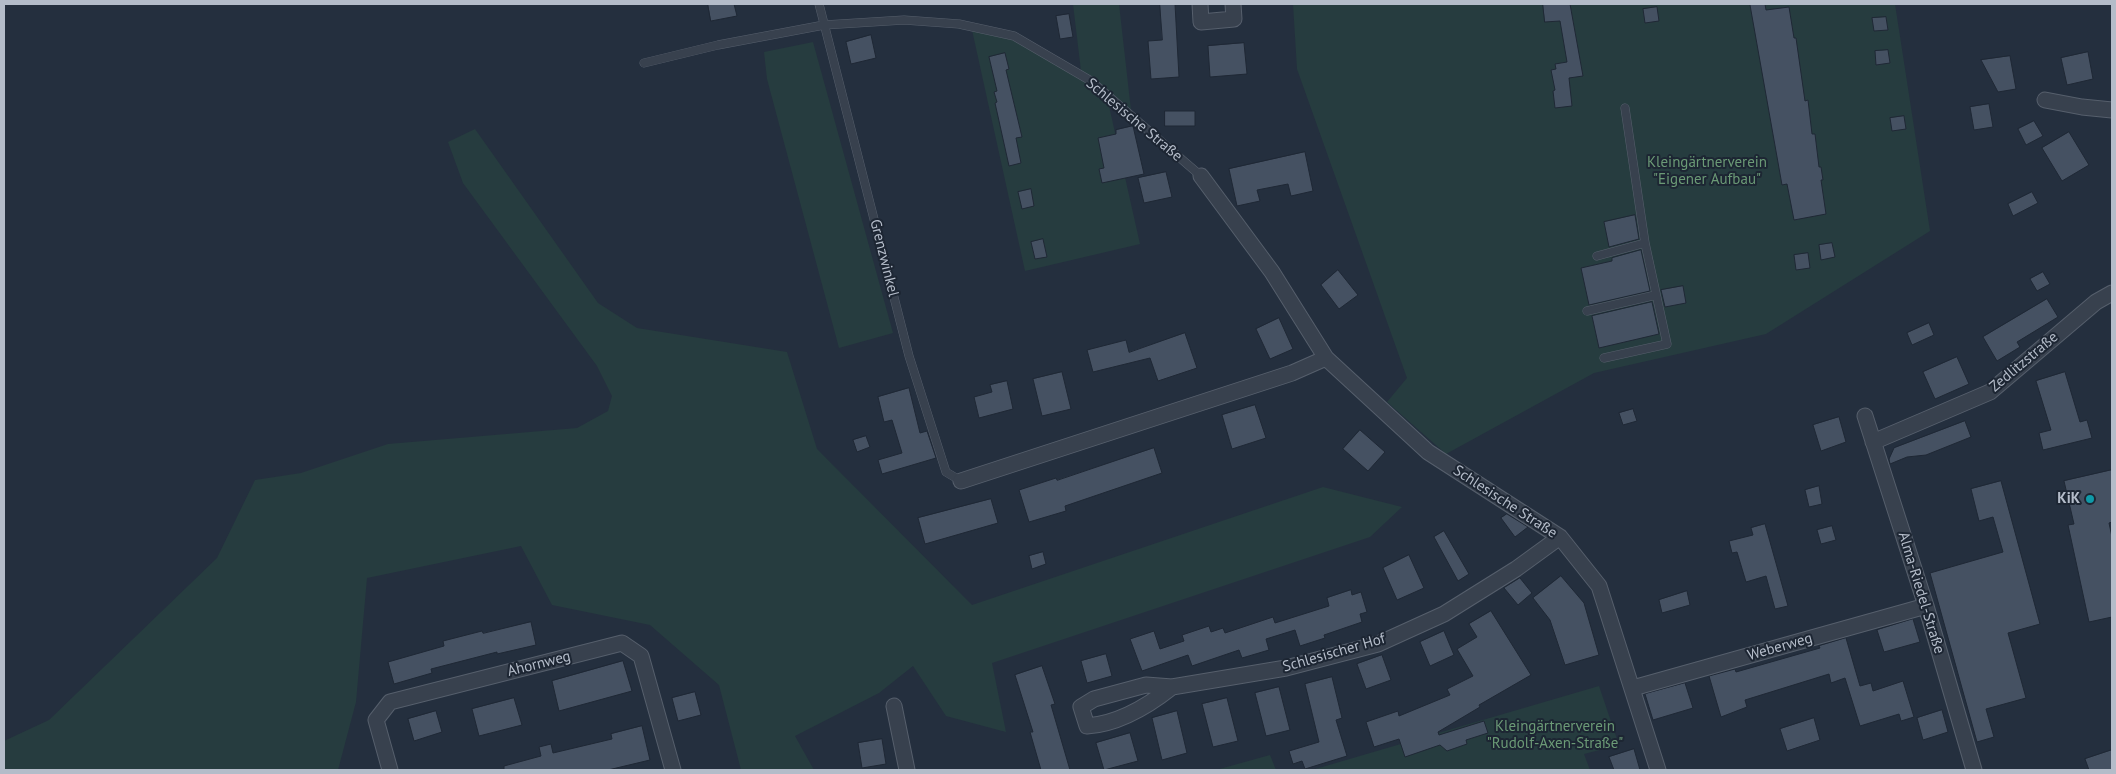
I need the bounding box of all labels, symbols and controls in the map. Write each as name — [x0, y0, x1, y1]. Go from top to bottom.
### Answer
street label: Schlesische Straße — [1082, 74, 1186, 166]
park label: Kleingärtnerverein "Eigener Aufbau" — [1647, 154, 1767, 189]
street label: Grenzwinkel — [866, 217, 902, 299]
street label: Zedlitzstraße — [1986, 328, 2062, 396]
street label: Schlesische Straße — [1450, 462, 1560, 542]
place label: KiK — [2057, 490, 2080, 508]
marker: KiK — [2084, 493, 2096, 505]
street label: Alma-Riedel-Straße — [1894, 530, 1948, 656]
street label: Weberweg — [1746, 629, 1814, 665]
street label: Schlesischer Hof — [1281, 630, 1387, 676]
street label: Ahornweg — [505, 647, 573, 681]
park label: Kleingärtnerverein "Rudolf-Axen-Straße" — [1487, 718, 1623, 753]

